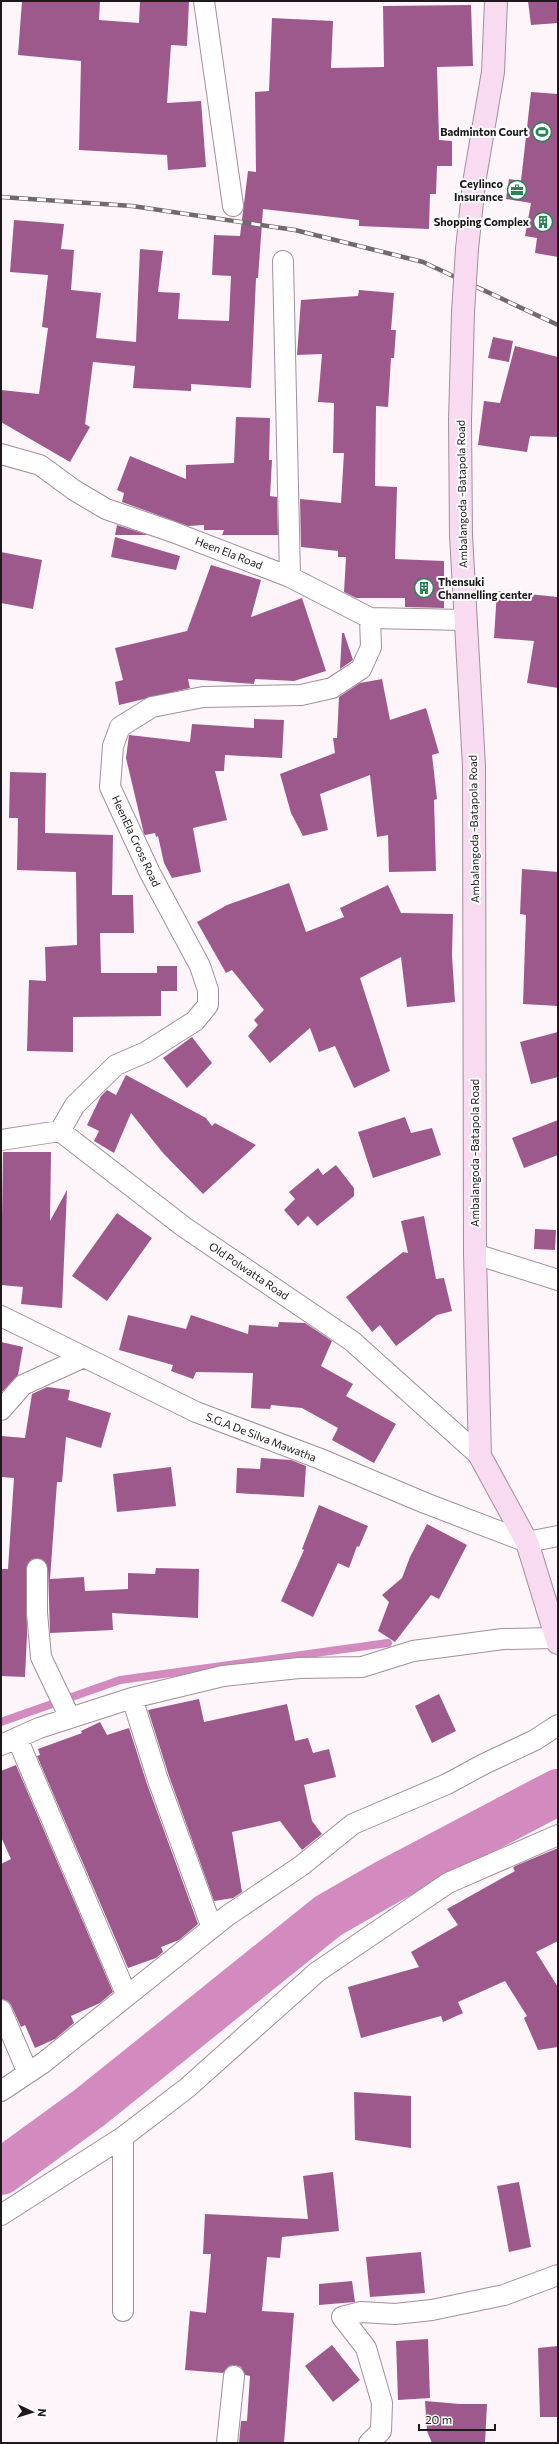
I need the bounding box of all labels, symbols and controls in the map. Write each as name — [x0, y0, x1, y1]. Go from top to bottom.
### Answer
sports icon: Badminton Court — [531, 121, 553, 143]
place label: Badminton Court — [440, 125, 528, 138]
place label: Ceylinco Insurance — [454, 177, 503, 203]
office icon: Ceylinco Insurance — [506, 179, 528, 201]
building icon: Shopping Complex — [532, 211, 554, 233]
place label: Shopping Complex — [434, 215, 530, 228]
street label: Ambalangoda -Batapola Road — [454, 420, 469, 568]
street label: Heen Ela Road — [194, 534, 265, 571]
place label: Thensuki Channelling center — [438, 575, 533, 601]
building icon: Thensuki Channelling center — [413, 577, 435, 599]
street label: Ambalangoda -Batapola Road — [466, 755, 481, 903]
street label: HeenEla Cross Road — [110, 793, 163, 889]
street label: Ambalangoda -Batapola Road — [468, 1079, 481, 1227]
street label: Old Polwatta Road — [207, 1239, 292, 1302]
street label: S.G.A De Silva Mawatha — [204, 1409, 318, 1464]
north arrow — [12, 2392, 52, 2432]
scale bar — [419, 2406, 495, 2432]
text: N — [36, 2408, 49, 2417]
text: 20 m — [425, 2412, 452, 2426]

